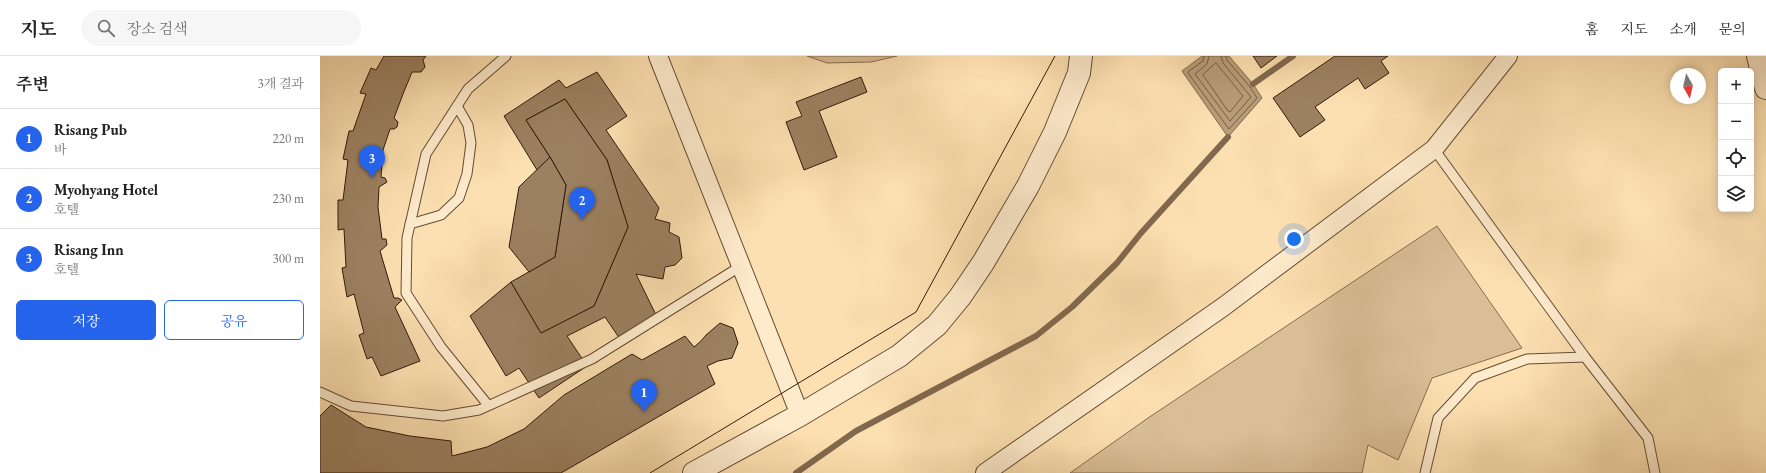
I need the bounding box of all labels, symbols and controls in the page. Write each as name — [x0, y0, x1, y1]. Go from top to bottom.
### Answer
search box — [81, 10, 361, 46]
text: 지도 — [20, 17, 57, 42]
icon: search — [95, 17, 117, 39]
text: 장소 검색 — [127, 19, 188, 38]
text: 홈 — [1585, 20, 1599, 38]
text: 지도 — [1621, 20, 1648, 38]
text: 소개 — [1670, 20, 1697, 38]
text: 문의 — [1719, 20, 1746, 38]
north arrow — [1670, 68, 1706, 104]
map controls — [1718, 68, 1754, 212]
button: + — [1718, 68, 1754, 104]
text: 주변 — [16, 73, 49, 95]
text: 3개 결과 — [257, 75, 304, 92]
button: − — [1718, 104, 1754, 140]
text: Risang Pub — [54, 120, 127, 139]
text: 1 — [26, 130, 32, 147]
text: 220 m — [273, 130, 304, 147]
button: locate — [1718, 140, 1754, 176]
text: 바 — [54, 141, 67, 158]
pin: 3 — [359, 145, 385, 178]
button: layers — [1718, 176, 1754, 212]
text: Myohyang Hotel — [54, 180, 158, 199]
pin: 2 — [569, 187, 595, 220]
text: 2 — [26, 190, 32, 207]
text: 230 m — [273, 190, 304, 207]
text: 호텔 — [54, 201, 79, 218]
your location — [1284, 229, 1304, 249]
text: Risang Inn — [54, 240, 124, 259]
text: 3 — [26, 250, 32, 267]
text: 300 m — [273, 250, 304, 267]
text: 호텔 — [54, 261, 79, 278]
button: 저장 — [16, 300, 156, 340]
button: 공유 — [164, 300, 304, 340]
pin: 1 — [631, 379, 657, 412]

